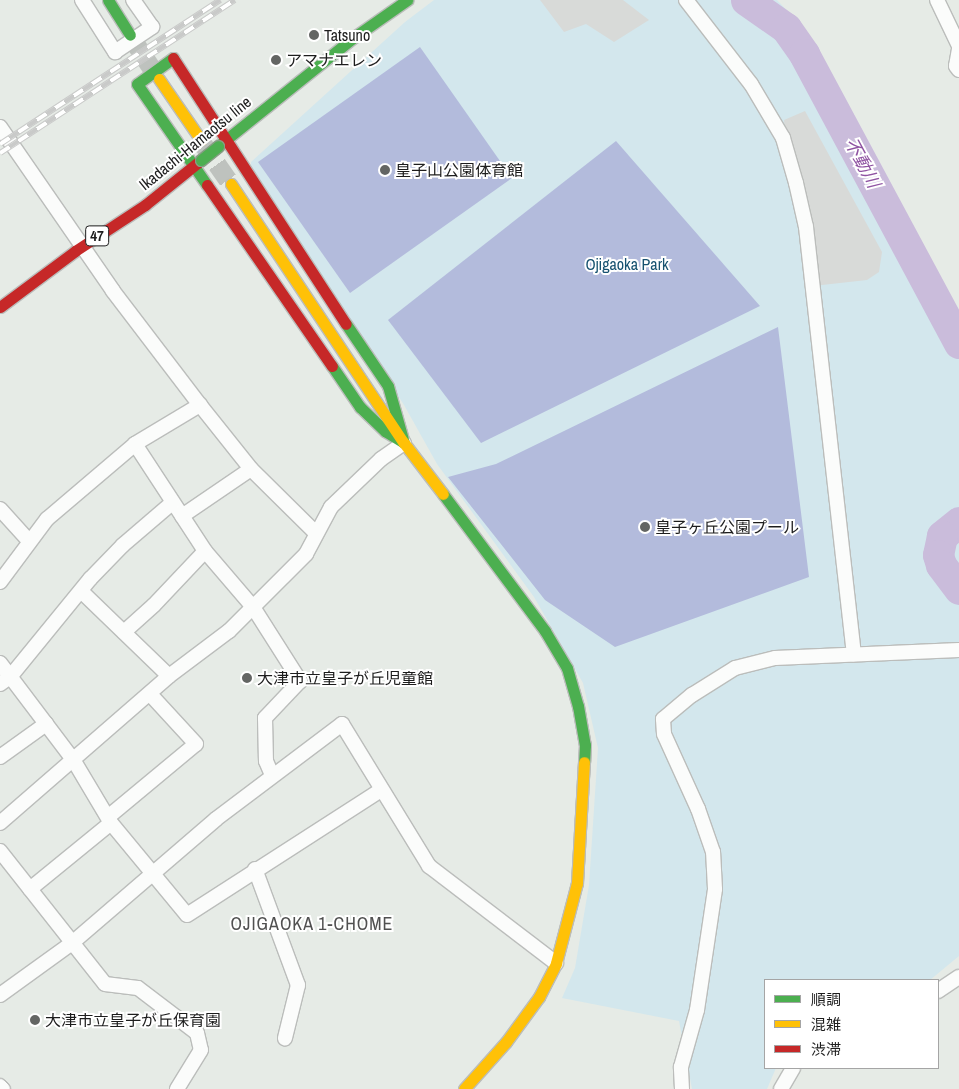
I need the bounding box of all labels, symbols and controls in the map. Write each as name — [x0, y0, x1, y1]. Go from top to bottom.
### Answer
place label: Tatsuno — [324, 25, 370, 45]
marker: Tatsuno — [308, 29, 320, 41]
place label: アマナエレン — [286, 50, 382, 70]
marker: アマナエレン — [270, 54, 282, 66]
street label: Ikadachi-Hamaotsu line — [135, 92, 255, 194]
water label: 不動川 — [840, 134, 884, 192]
place label: 皇子山公園体育館 — [395, 160, 523, 180]
marker: 皇子山公園体育館 — [379, 164, 391, 176]
road number: 47 — [84, 224, 110, 248]
park label: Ojigaoka Park — [585, 254, 669, 274]
place label: 皇子ヶ丘公園プール — [655, 517, 799, 537]
marker: 皇子ヶ丘公園プール — [639, 521, 651, 533]
place label: 大津市立皇子が丘児童館 — [257, 668, 433, 688]
marker: 大津市立皇子が丘児童館 — [241, 672, 253, 684]
district label: OJIGAOKA 1-CHOME — [228, 913, 396, 935]
legend — [764, 979, 939, 1069]
text: 順調 — [811, 989, 841, 1010]
place label: 大津市立皇子が丘保育園 — [45, 1010, 221, 1030]
marker: 大津市立皇子が丘保育園 — [29, 1014, 41, 1026]
text: 混雑 — [811, 1014, 841, 1035]
text: 渋滞 — [811, 1039, 841, 1060]

